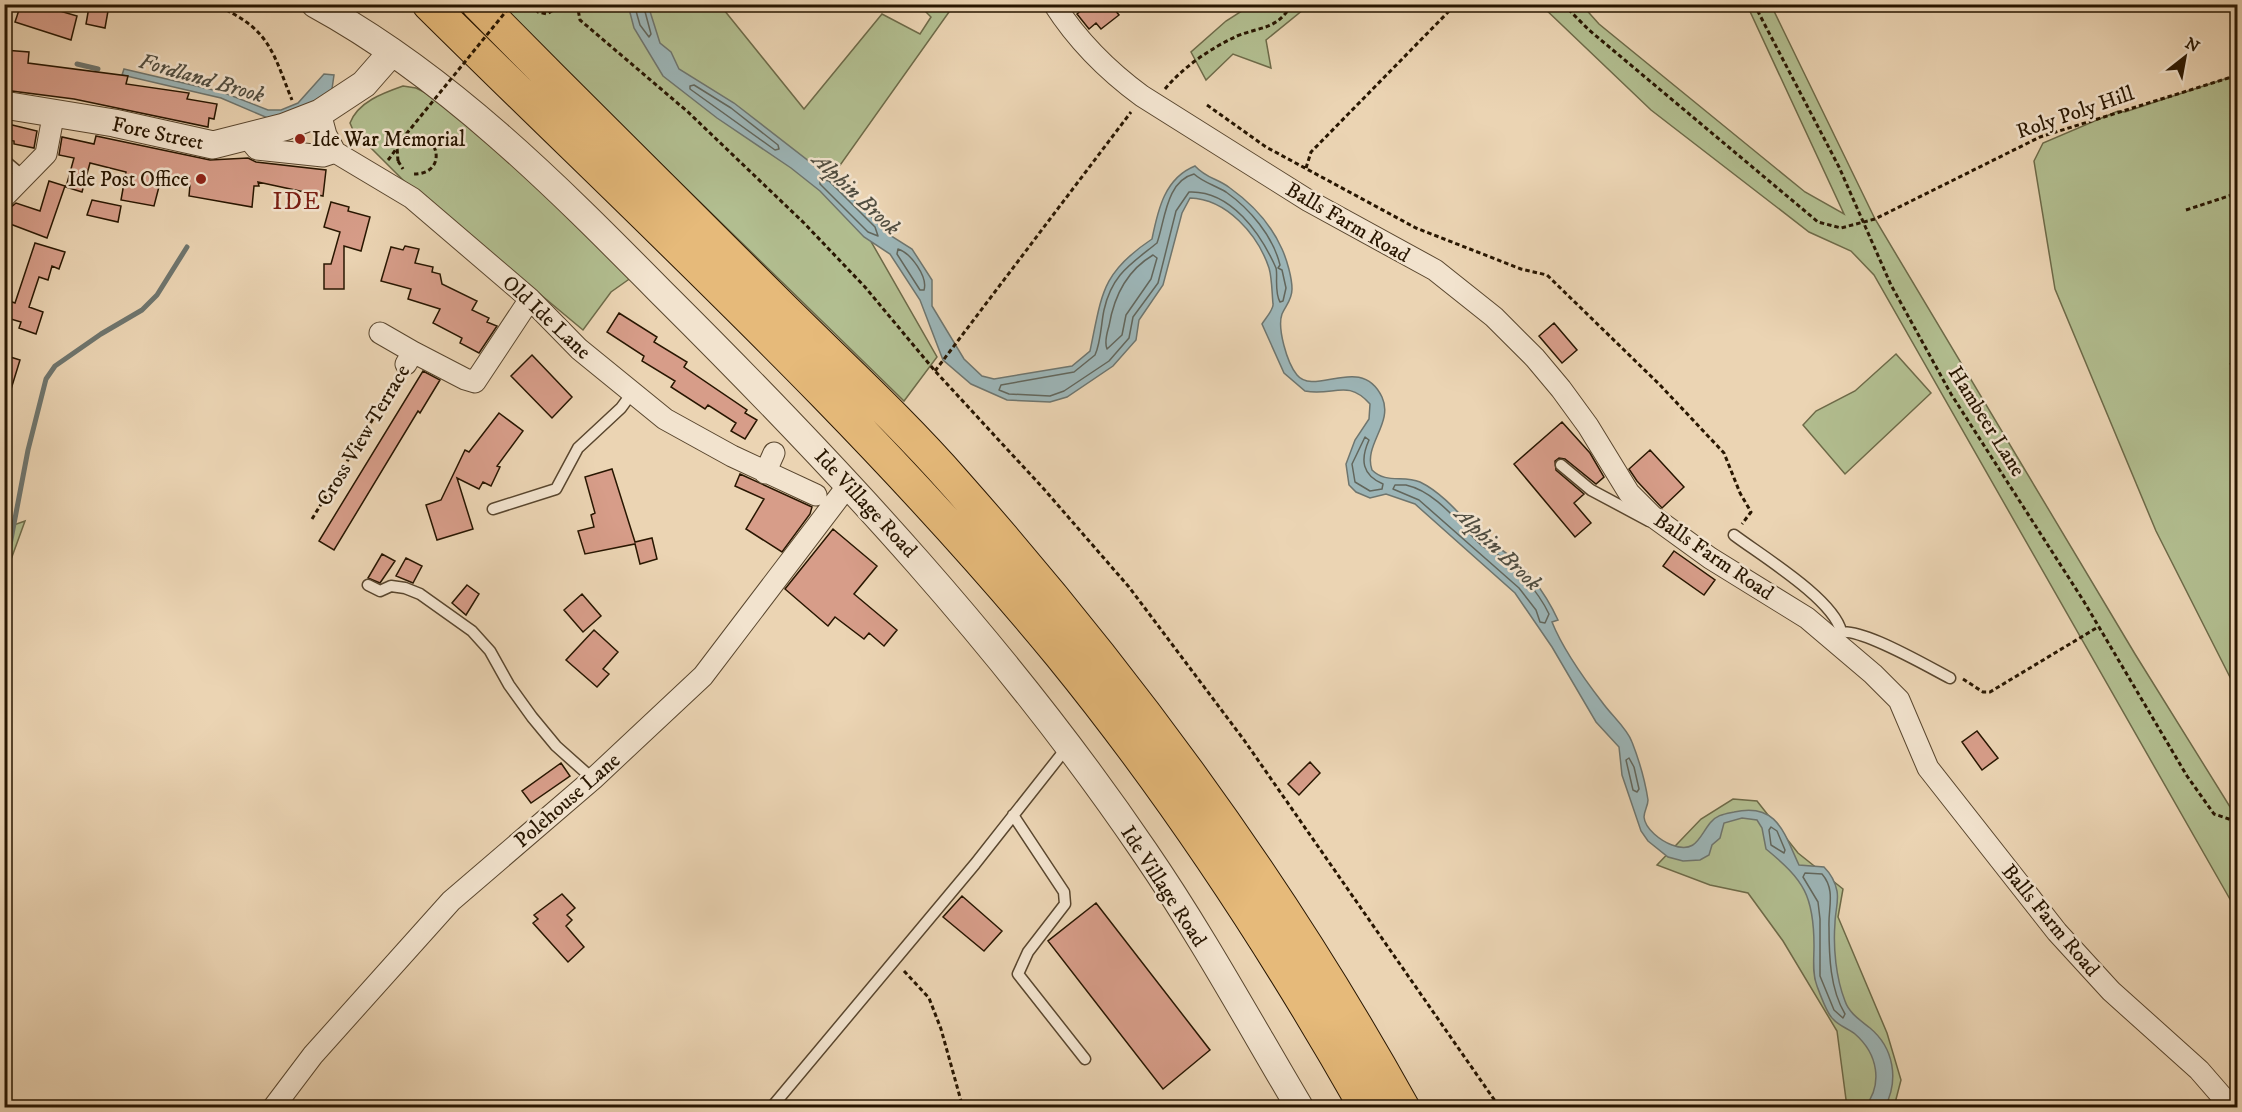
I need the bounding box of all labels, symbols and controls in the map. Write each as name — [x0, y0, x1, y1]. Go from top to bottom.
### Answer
north arrow — [2155, 27, 2215, 87]
text: N — [2181, 33, 2203, 57]
water label: Fordland Brook — [136, 48, 268, 109]
street label: Roly Poly Hill — [2013, 80, 2138, 145]
street label: Fore Street — [110, 112, 206, 156]
place label: Ide War Memorial — [312, 127, 466, 153]
marker: Ide War Memorial — [293, 132, 307, 146]
water label: Alphin Brook — [804, 145, 906, 242]
place label: Ide Post Office — [68, 167, 189, 193]
marker: Ide Post Office — [194, 172, 208, 186]
street label: Balls Farm Road — [1281, 177, 1415, 269]
district label: IDE — [273, 187, 321, 217]
street label: Old Ide Lane — [497, 270, 596, 366]
street label: Cross View Terrace — [311, 360, 416, 511]
street label: Hambeer Lane — [1942, 361, 2031, 482]
street label: Ide Village Road — [808, 444, 923, 564]
water label: Alphin Brook — [1447, 499, 1547, 597]
street label: Balls Farm Road — [1649, 507, 1779, 607]
street label: Polehouse Lane — [509, 747, 626, 854]
street label: Ide Village Road — [1114, 821, 1212, 952]
street label: Balls Farm Road — [1996, 859, 2105, 983]

